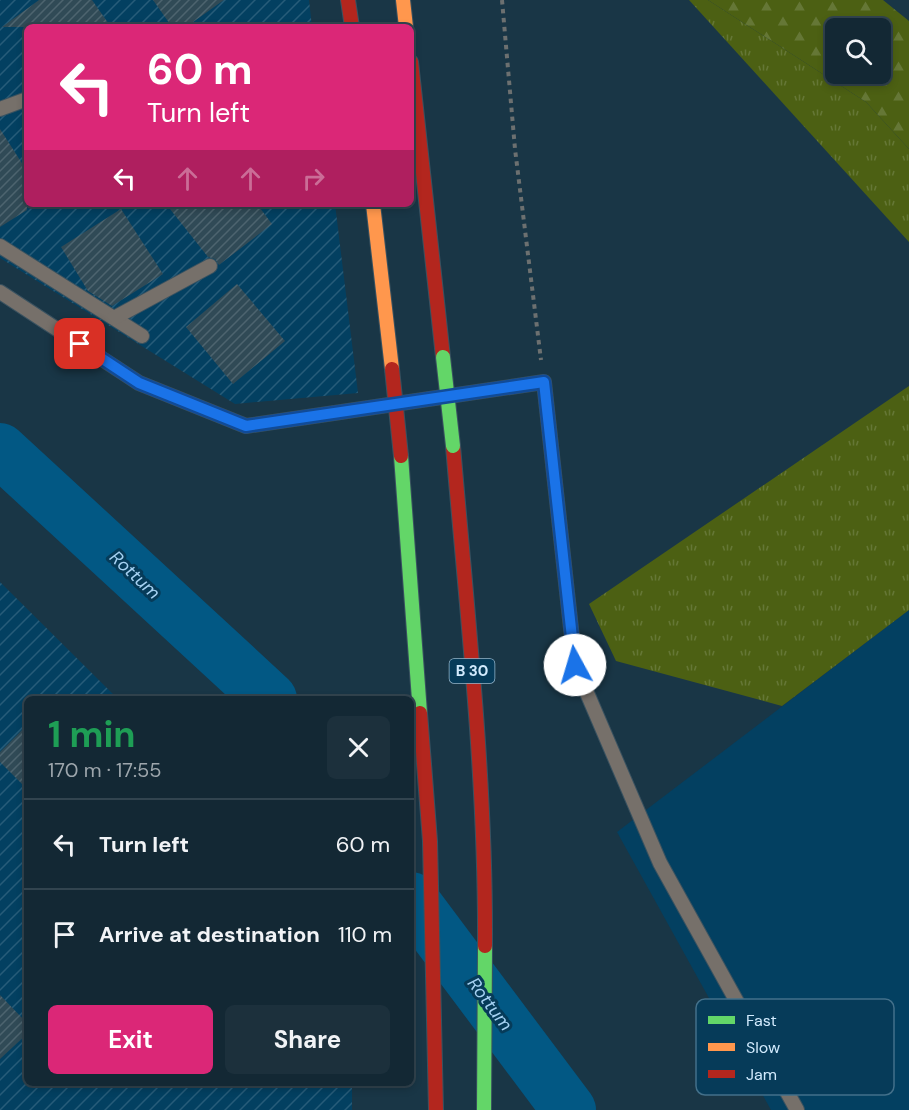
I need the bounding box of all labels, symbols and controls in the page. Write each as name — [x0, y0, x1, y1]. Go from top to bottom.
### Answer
map controls — [825, 18, 891, 84]
button: search — [825, 18, 891, 84]
text: 60 m — [147, 42, 253, 97]
icon: left — [48, 48, 126, 126]
text: Turn left — [147, 95, 250, 130]
icon: left — [108, 162, 141, 195]
icon: ahead — [171, 162, 204, 195]
icon: ahead — [234, 162, 267, 195]
icon: right — [297, 162, 330, 195]
pin — [54, 318, 105, 369]
icon: arrive — [63, 327, 96, 360]
water label: Rottum — [104, 545, 166, 605]
position arrow — [543, 633, 607, 697]
road number: B 30 — [450, 659, 494, 683]
text: 1 min — [48, 711, 136, 758]
button: close — [327, 716, 390, 779]
text: 170 m · 17:55 — [48, 757, 161, 783]
icon: left — [48, 828, 81, 861]
text: Turn left — [99, 830, 189, 859]
text: 60 m — [336, 830, 390, 859]
icon: arrive — [48, 918, 81, 951]
text: Arrive at destination — [99, 920, 320, 949]
text: 110 m — [338, 920, 392, 949]
water label: Rottum — [462, 972, 518, 1036]
legend — [696, 999, 894, 1095]
button: Exit — [48, 1005, 213, 1074]
button: Share — [225, 1005, 390, 1074]
text: Fast — [746, 1010, 777, 1031]
text: Slow — [746, 1037, 780, 1058]
text: Jam — [746, 1064, 777, 1085]

